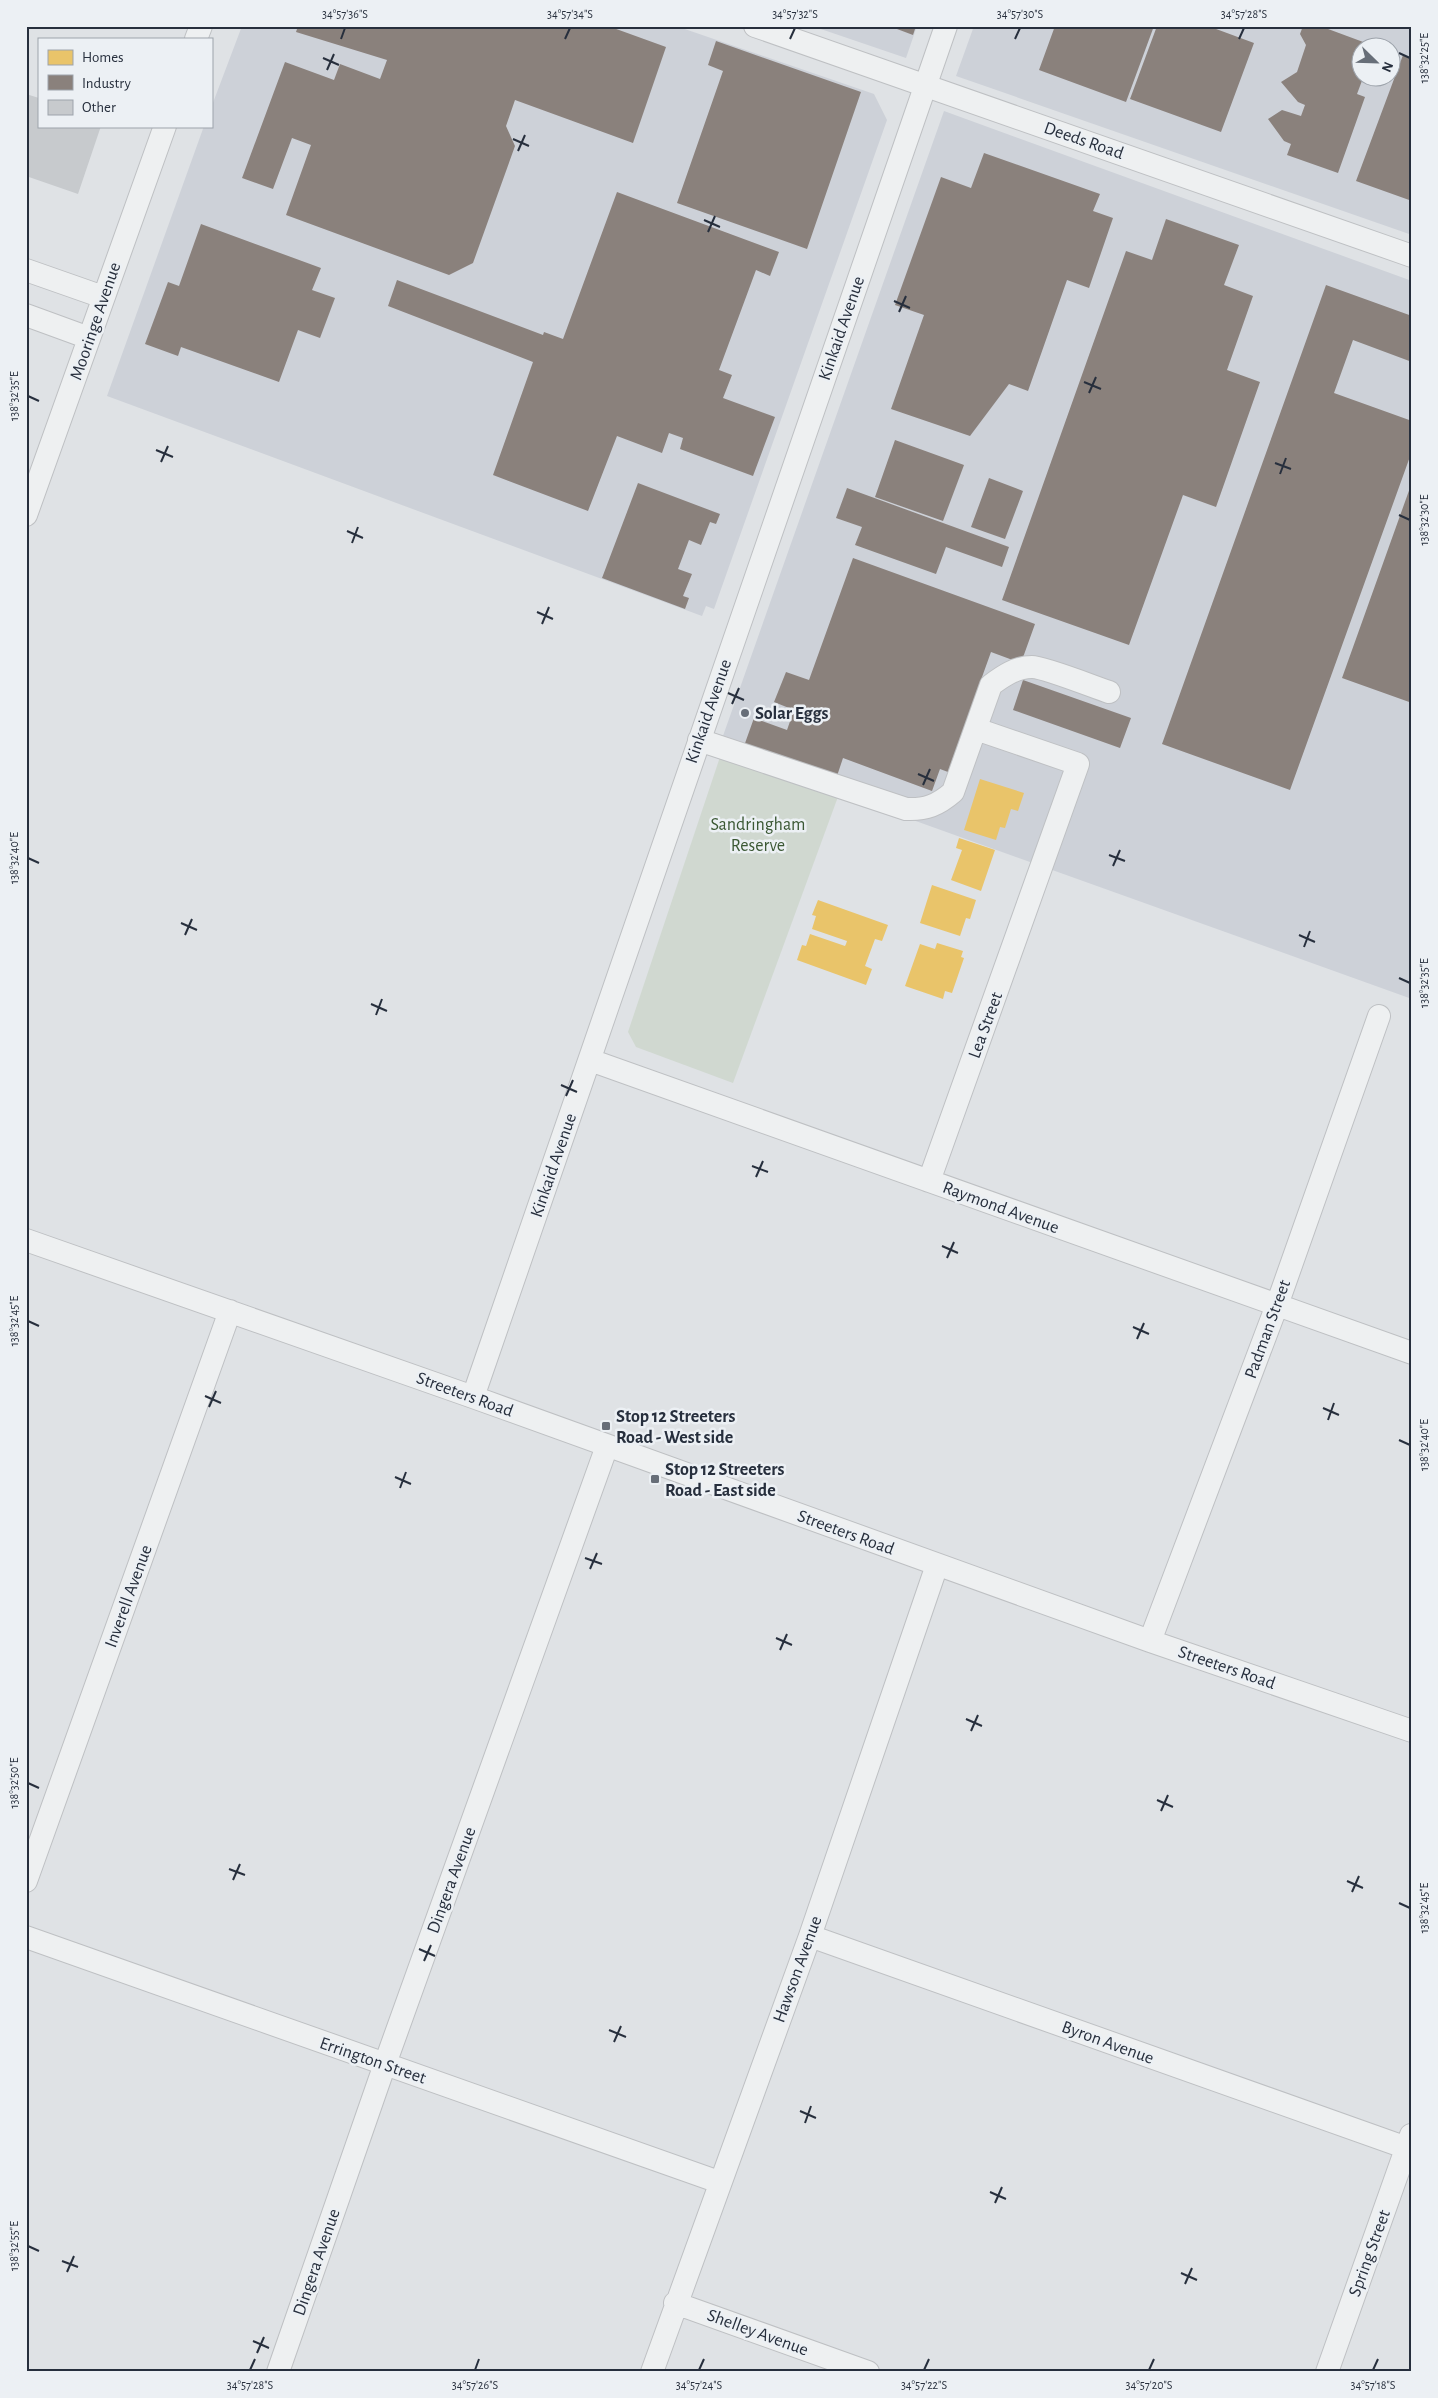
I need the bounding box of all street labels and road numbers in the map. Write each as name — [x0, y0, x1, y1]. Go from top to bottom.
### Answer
street label: Deeds Road — [1042, 119, 1126, 163]
street label: Mooringe Avenue — [67, 260, 125, 383]
street label: Kinkaid Avenue — [816, 274, 868, 383]
street label: Kinkaid Avenue — [683, 657, 735, 766]
street label: Lea Street — [966, 990, 1006, 1061]
street label: Kinkaid Avenue — [528, 1111, 580, 1220]
street label: Raymond Avenue — [940, 1179, 1061, 1237]
street label: Padman Street — [1242, 1277, 1294, 1381]
street label: Streeters Road — [414, 1369, 516, 1421]
street label: Streeters Road — [795, 1507, 897, 1559]
street label: Inverell Avenue — [102, 1543, 156, 1650]
street label: Streeters Road — [1176, 1643, 1278, 1693]
street label: Dingera Avenue — [424, 1825, 480, 1936]
street label: Hawson Avenue — [770, 1914, 826, 2025]
street label: Byron Avenue — [1059, 2018, 1156, 2068]
street label: Errington Street — [317, 2034, 428, 2088]
street label: Dingera Avenue — [290, 2207, 344, 2318]
street label: Spring Street — [1346, 2207, 1394, 2299]
street label: Shelley Avenue — [705, 2306, 811, 2360]

